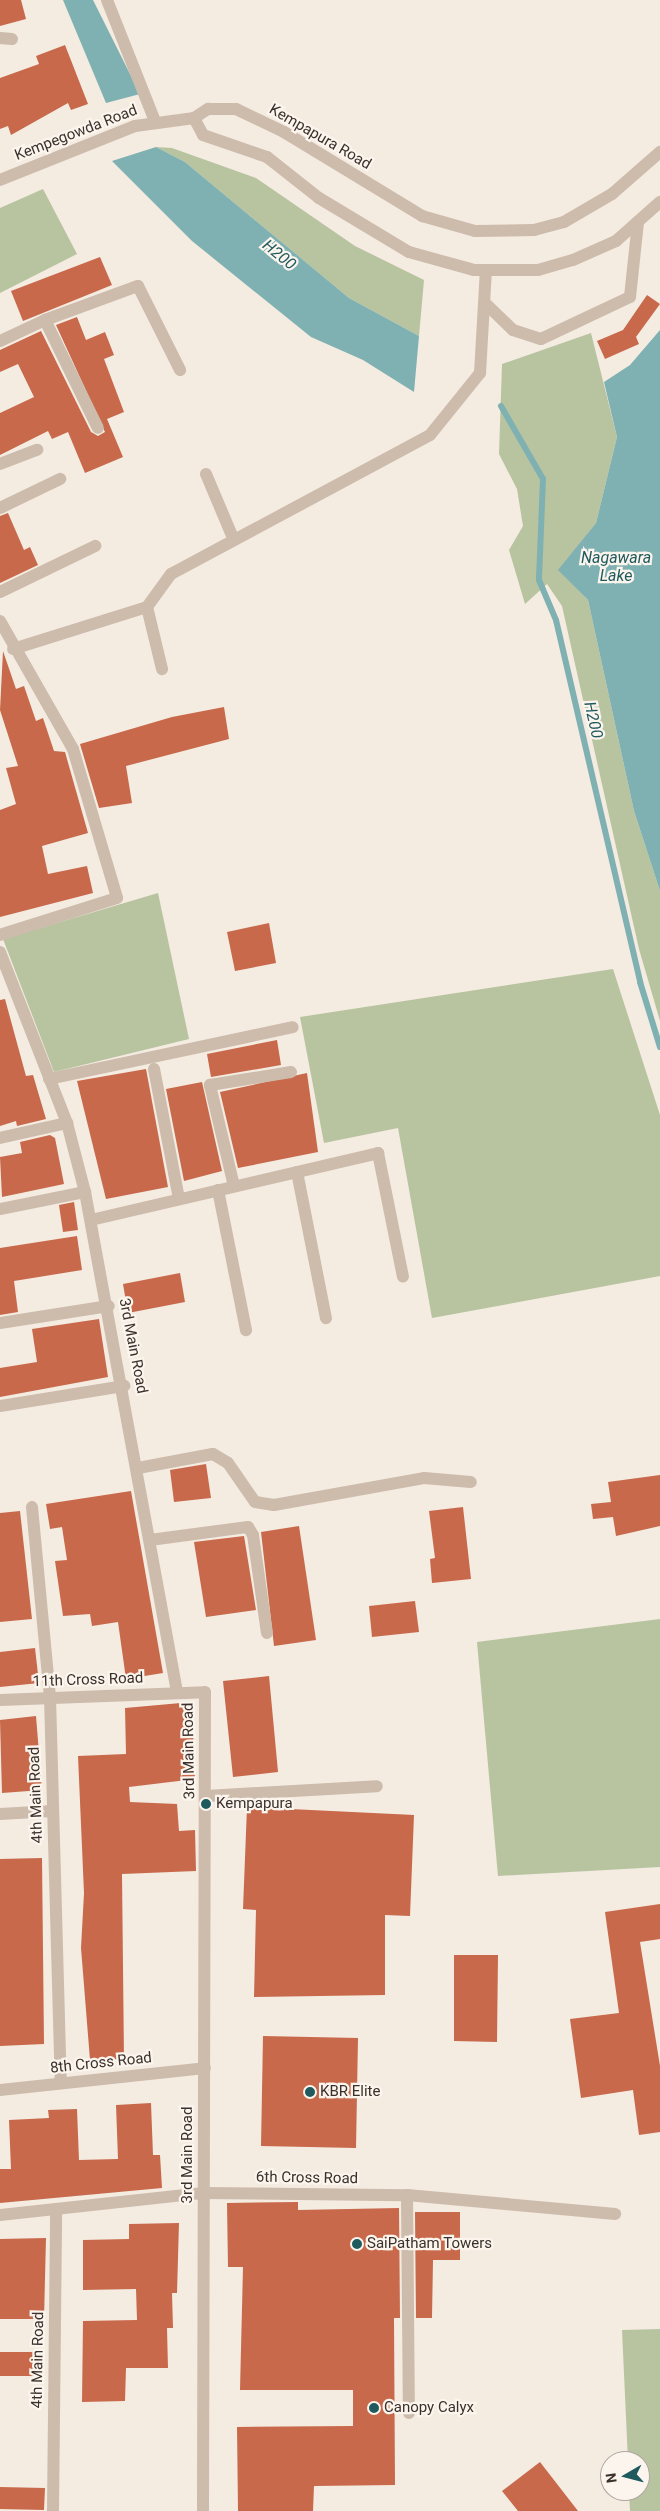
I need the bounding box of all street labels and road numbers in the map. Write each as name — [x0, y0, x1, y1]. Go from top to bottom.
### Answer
street label: Kempegowda Road — [12, 101, 140, 165]
street label: Kempapura Road — [266, 101, 374, 173]
street label: 3rd Main Road — [115, 1297, 151, 1395]
street label: 11th Cross Road — [32, 1669, 144, 1691]
street label: 3rd Main Road — [179, 1702, 199, 1800]
street label: 4th Main Road — [25, 1746, 47, 1844]
street label: 8th Cross Road — [49, 2049, 153, 2077]
street label: 3rd Main Road — [179, 2107, 197, 2203]
street label: 6th Cross Road — [256, 2168, 358, 2188]
street label: 4th Main Road — [28, 2312, 48, 2408]

